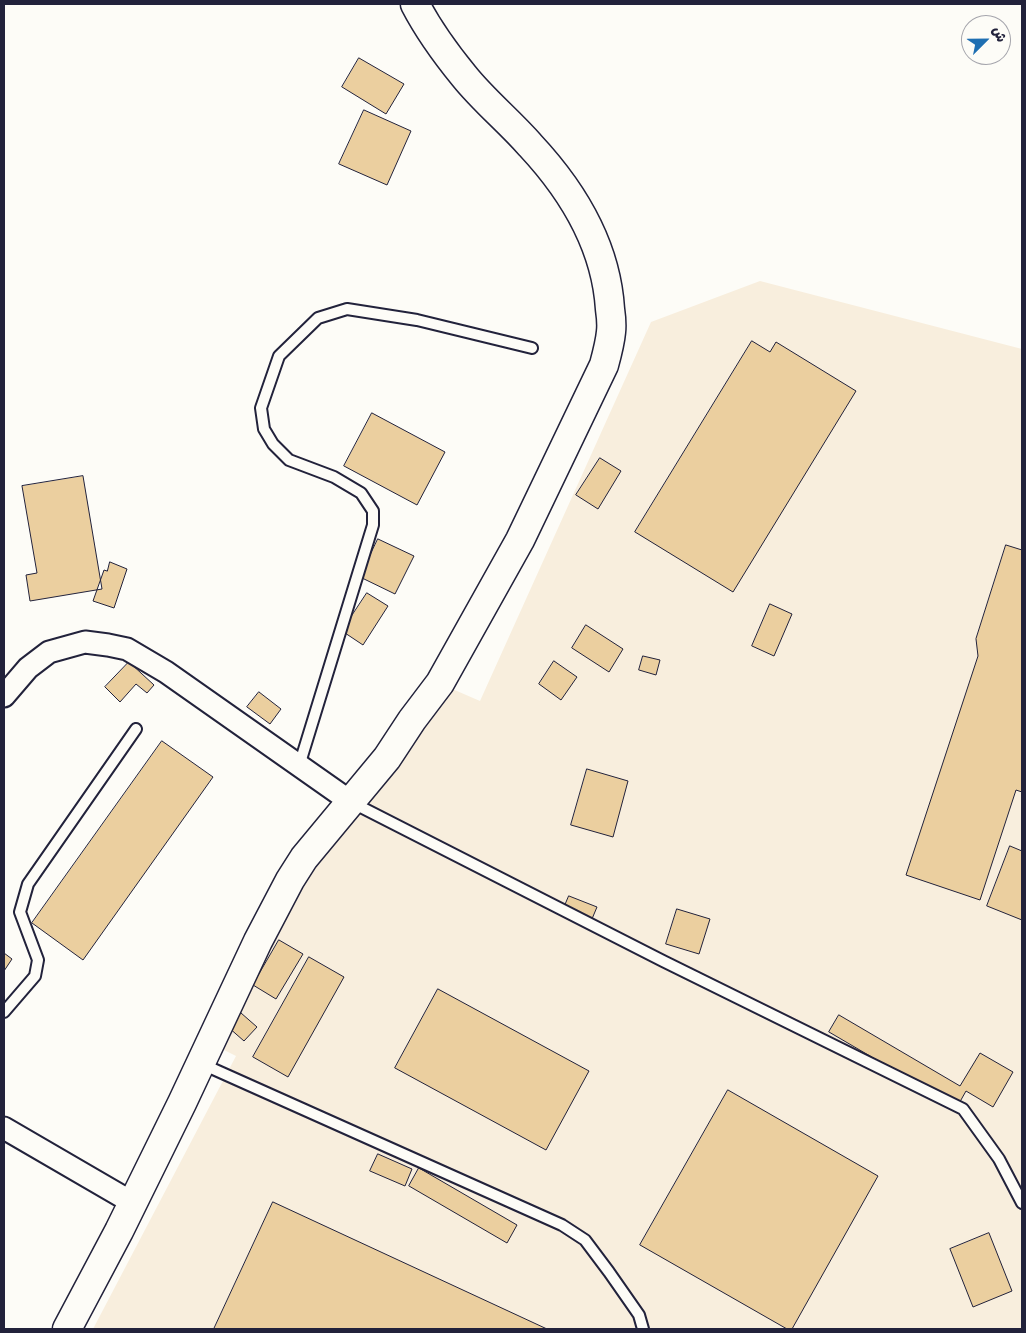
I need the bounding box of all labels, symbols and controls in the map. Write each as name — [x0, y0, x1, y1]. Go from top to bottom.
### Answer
north arrow — [961, 15, 1011, 65]
text: ش — [986, 23, 1012, 46]

